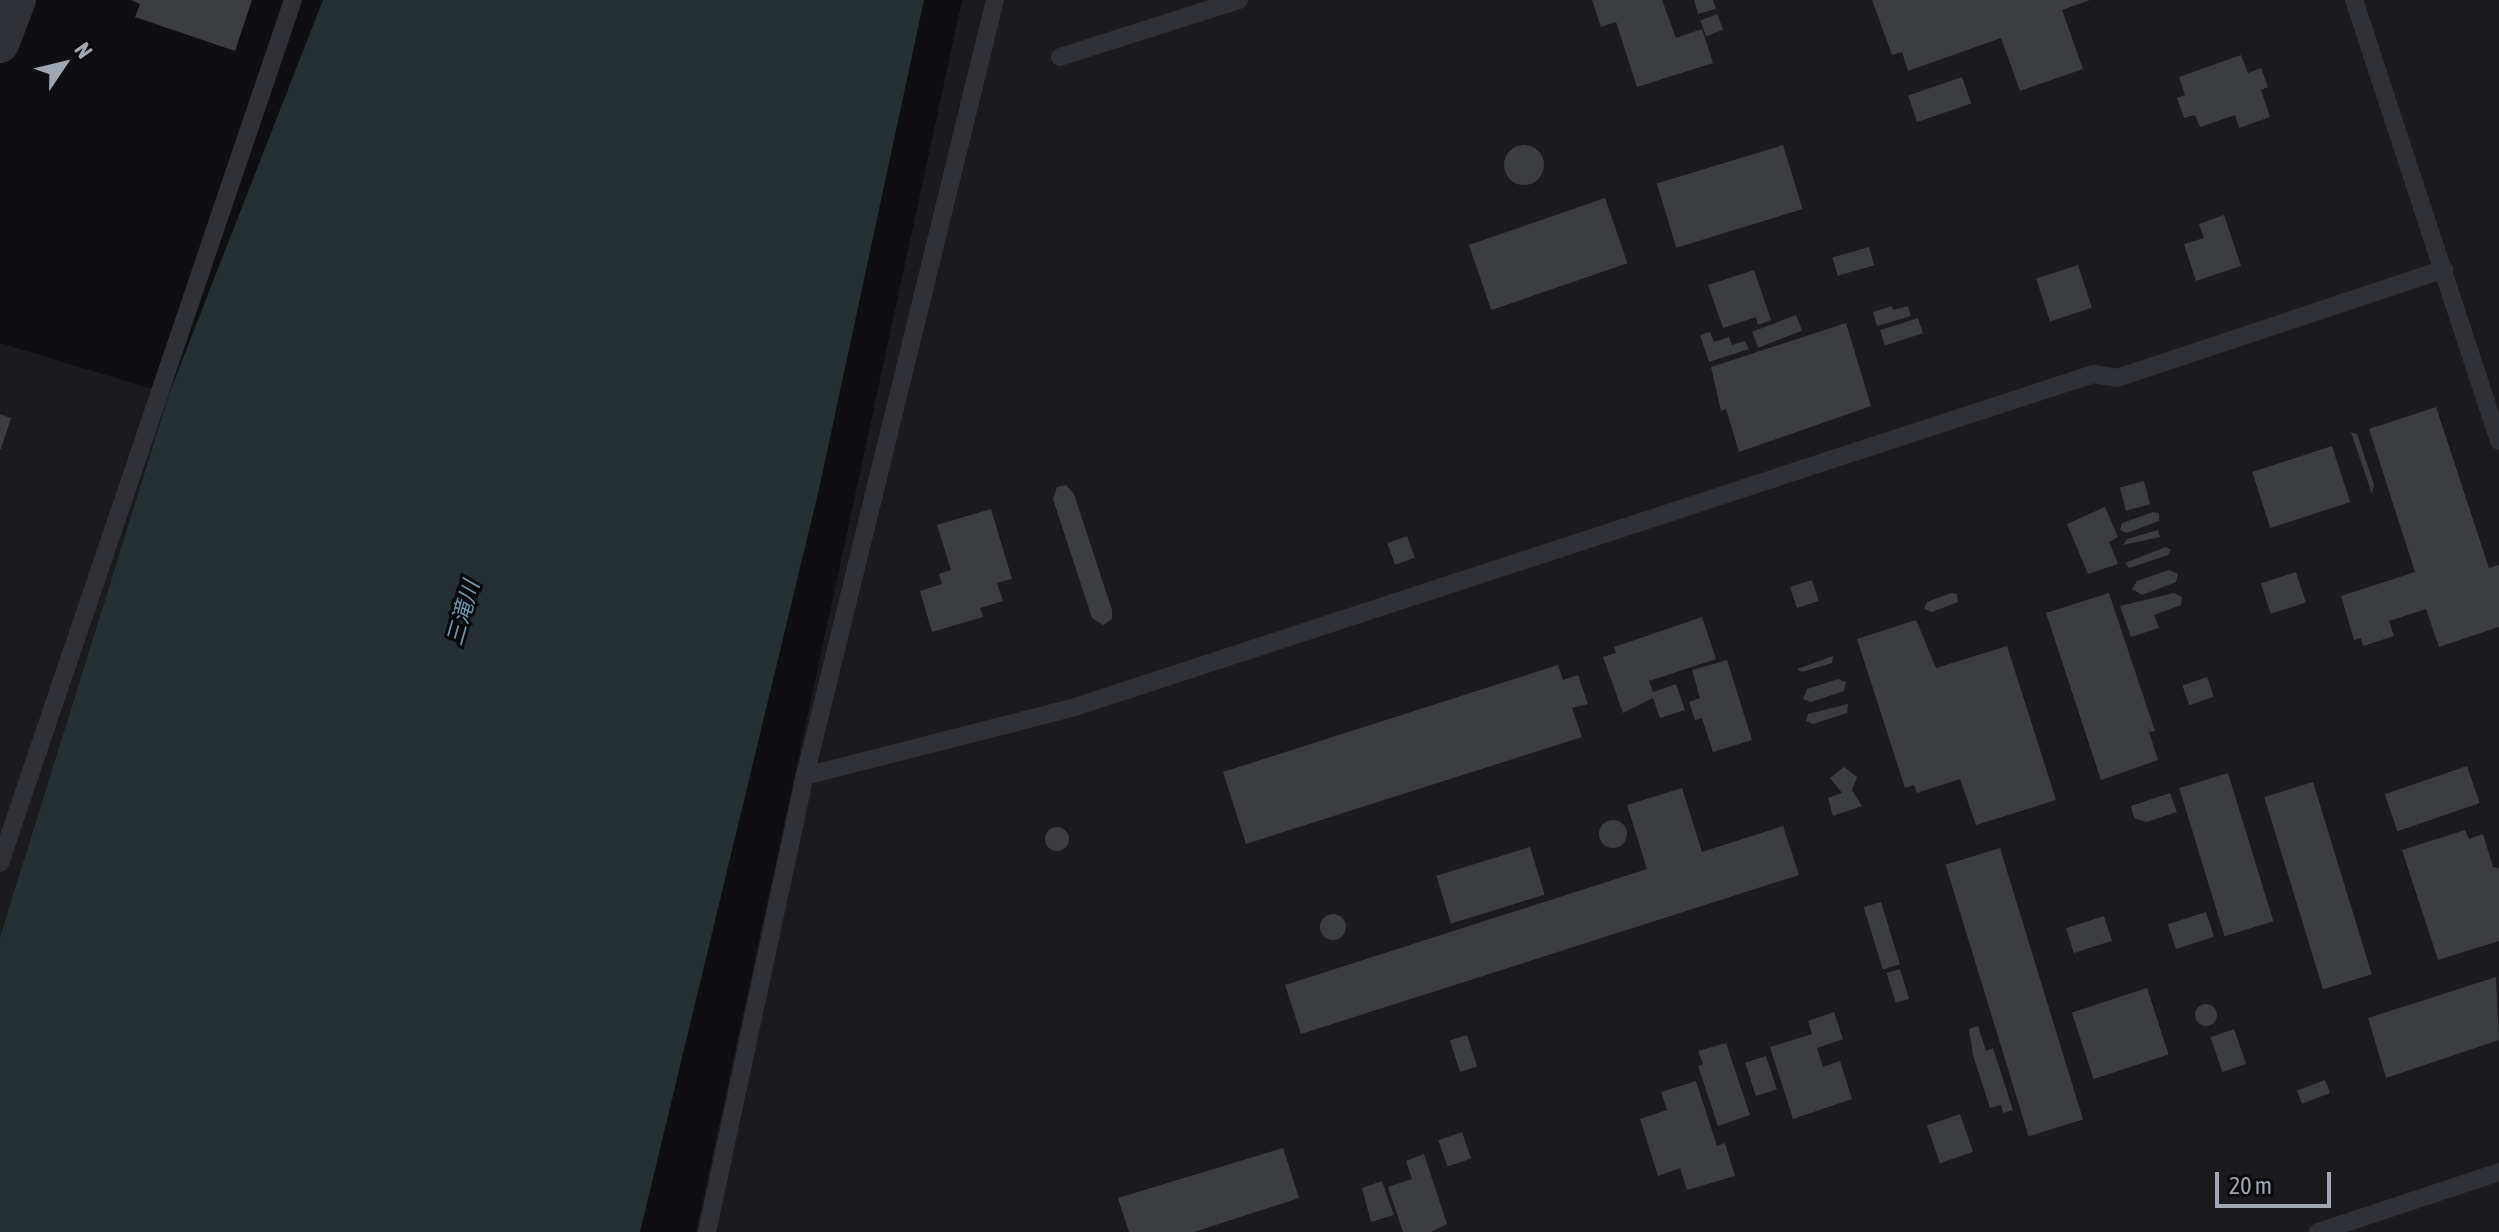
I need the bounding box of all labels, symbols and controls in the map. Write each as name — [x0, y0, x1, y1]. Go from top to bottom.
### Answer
north arrow — [24, 24, 104, 104]
text: N — [69, 37, 98, 63]
water label: 三滝川 — [441, 578, 485, 648]
scale bar — [2219, 1156, 2335, 1206]
text: 20 m — [2229, 1172, 2272, 1199]

